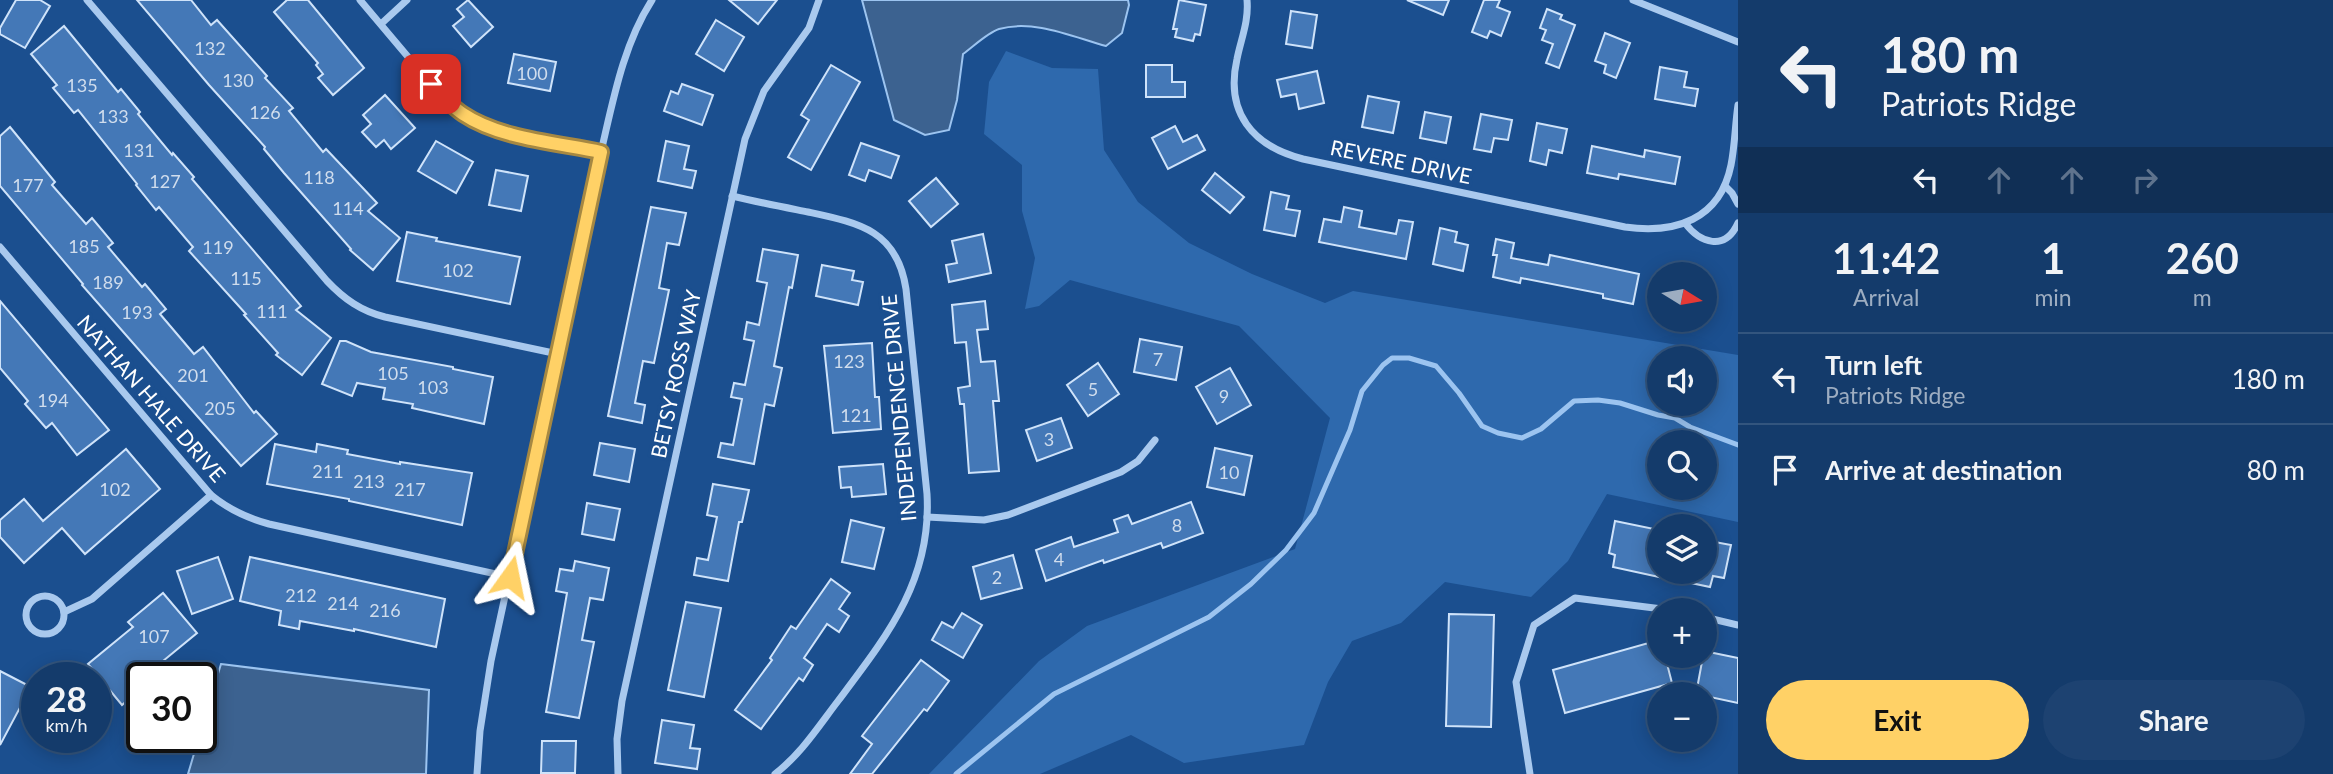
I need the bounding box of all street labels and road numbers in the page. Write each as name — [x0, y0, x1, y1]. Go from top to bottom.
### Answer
street label: REVERE DRIVE — [1328, 134, 1474, 188]
street label: BETSY ROSS WAY — [645, 287, 705, 460]
street label: INDEPENDENCE DRIVE — [876, 293, 920, 523]
street label: NATHAN HALE DRIVE — [73, 310, 231, 486]

